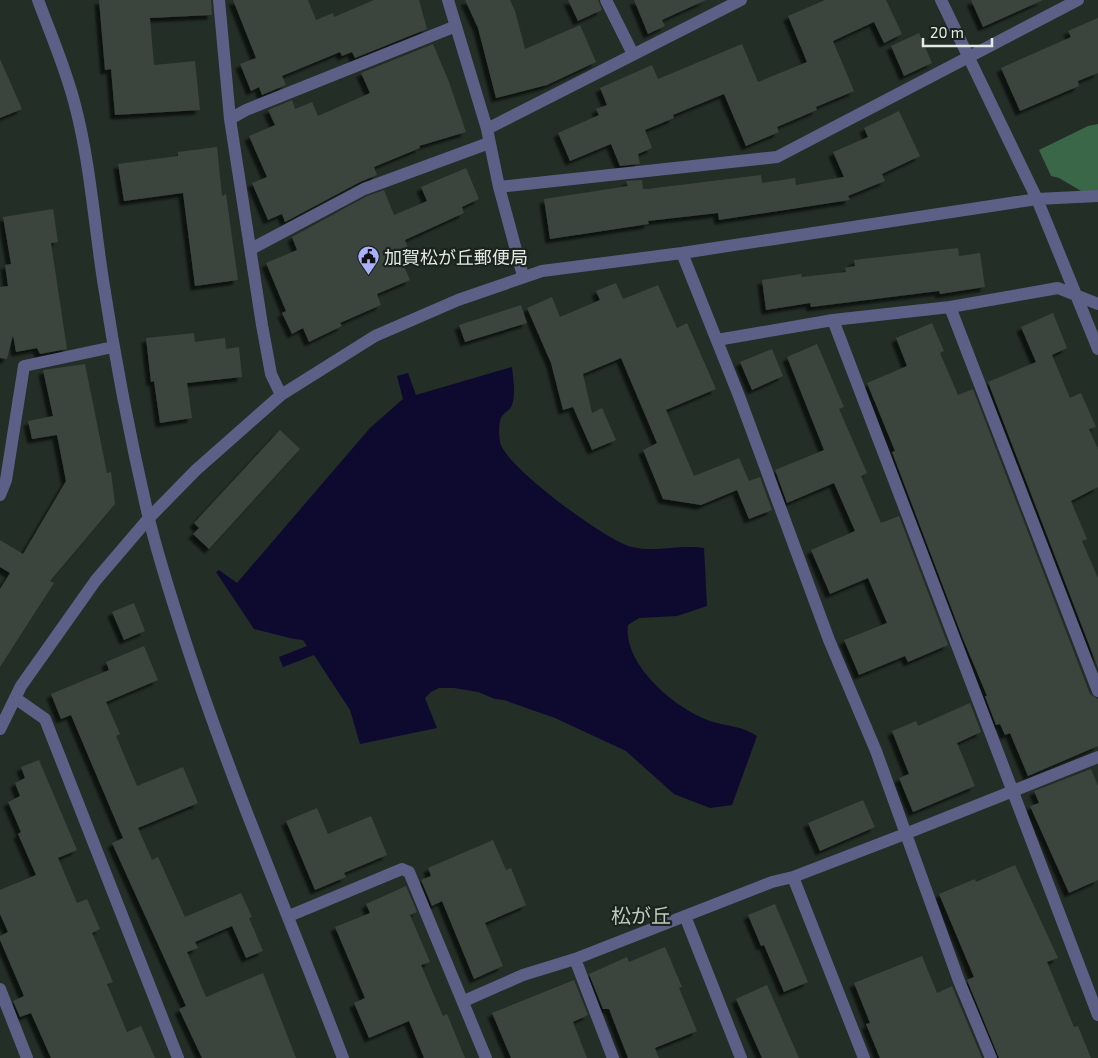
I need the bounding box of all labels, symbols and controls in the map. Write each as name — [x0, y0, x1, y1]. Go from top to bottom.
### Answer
scale bar — [923, 15, 992, 47]
text: 20 m — [930, 23, 964, 41]
public building icon: 加賀松が丘郵便局 — [356, 245, 380, 276]
place label: 加賀松が丘郵便局 — [384, 246, 528, 268]
district label: 松が丘 — [611, 903, 671, 927]

